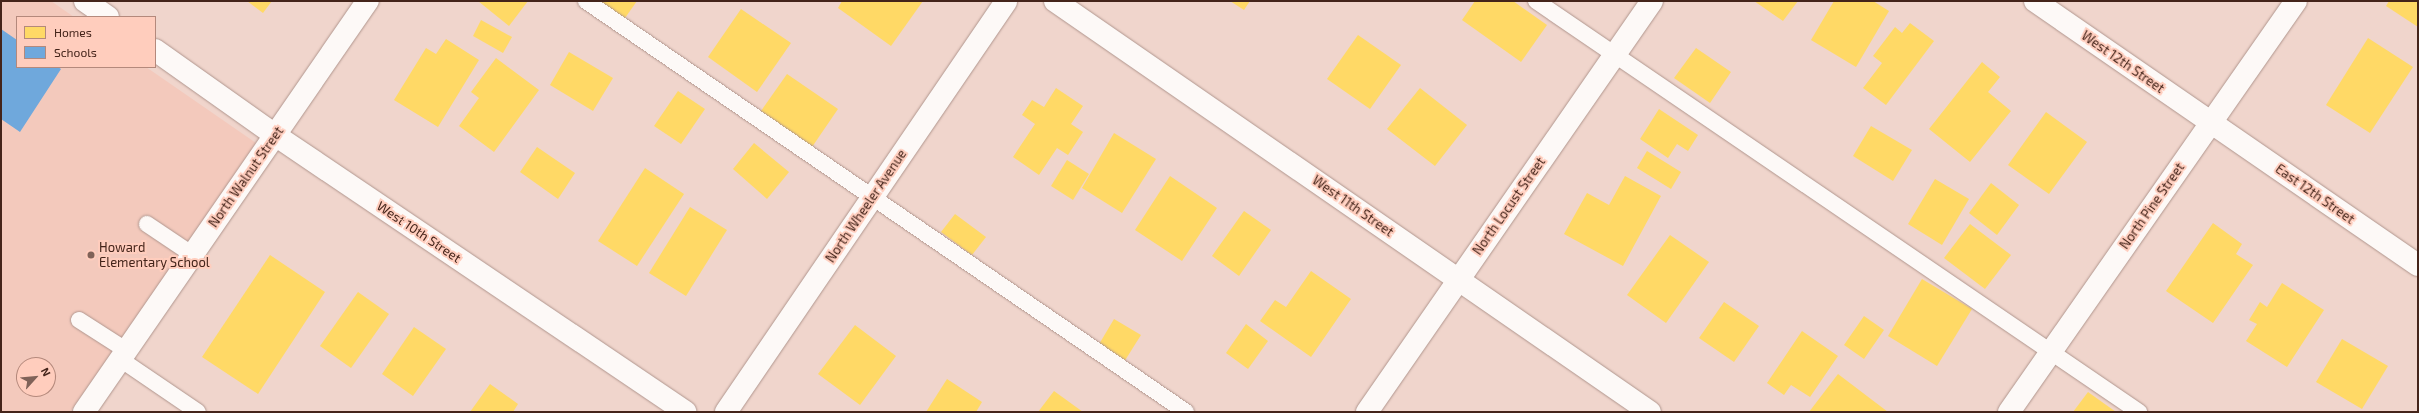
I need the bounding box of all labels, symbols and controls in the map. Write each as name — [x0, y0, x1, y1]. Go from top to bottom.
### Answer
legend — [16, 16, 156, 68]
text: Homes — [54, 25, 92, 39]
street label: West 12th Street — [2079, 28, 2167, 96]
text: Schools — [54, 45, 97, 59]
street label: North Walnut Street — [205, 124, 287, 230]
street label: North Wheeler Avenue — [822, 146, 910, 266]
street label: North Locust Street — [1469, 154, 1549, 258]
street label: North Pine Street — [2116, 160, 2188, 252]
street label: East 12th Street — [2272, 161, 2358, 227]
street label: West 11th Street — [1309, 172, 1397, 240]
street label: West 10th Street — [374, 198, 464, 266]
place label: Howard Elementary School — [99, 240, 210, 271]
marker: Howard Elementary School — [86, 250, 96, 260]
north arrow — [16, 357, 56, 397]
text: N — [39, 365, 54, 378]

